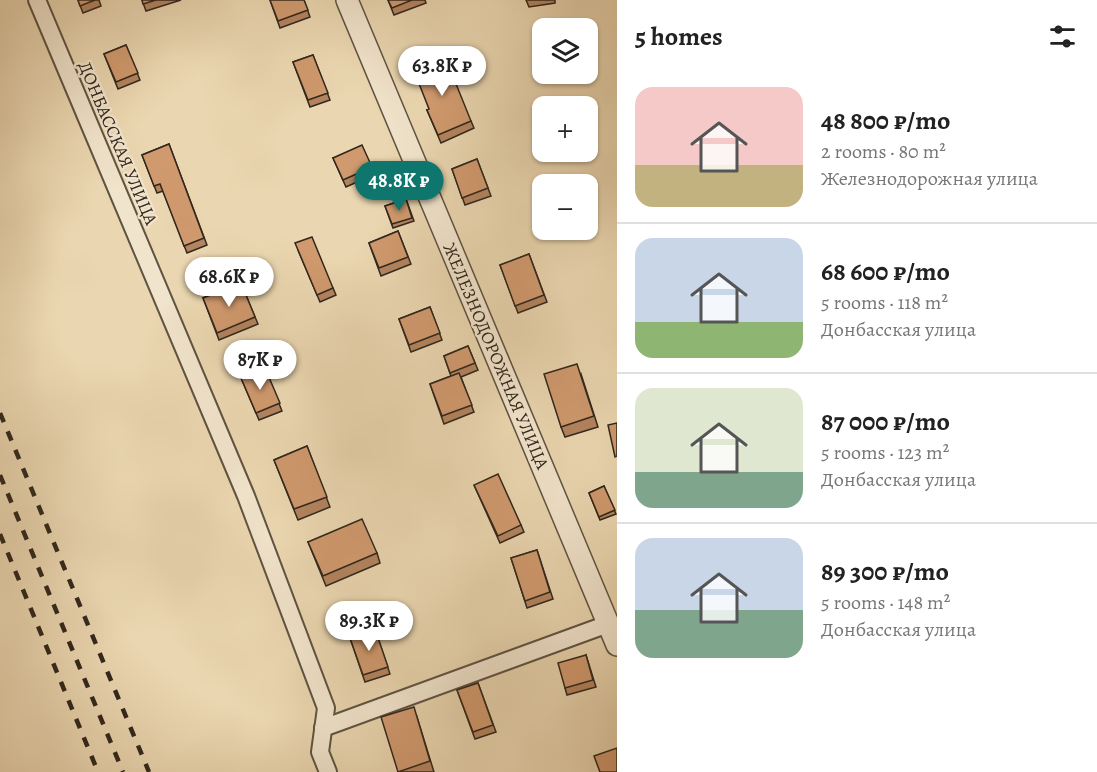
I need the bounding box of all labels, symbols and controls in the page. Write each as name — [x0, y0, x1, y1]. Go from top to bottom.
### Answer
map controls — [532, 18, 598, 240]
button: layers — [532, 18, 598, 84]
text: 5 homes — [635, 19, 723, 54]
icon: filters — [1046, 20, 1079, 53]
pin: 63.8K ₽ — [387, 46, 497, 97]
text: 63.8K ₽ — [412, 52, 472, 79]
street label: ДОНБАССКАЯ УЛИЦА — [73, 58, 164, 229]
button: + — [532, 96, 598, 162]
text: 48 800 ₽/mo — [821, 103, 950, 138]
icon: home — [683, 111, 755, 183]
text: 2 rooms · 80 m² — [821, 138, 946, 165]
pin: 48.8K ₽ — [344, 161, 454, 212]
text: Железнодорожная улица — [821, 165, 1038, 192]
text: 48.8K ₽ — [369, 167, 429, 194]
button: − — [532, 174, 598, 240]
street label: ЖЕЛЕЗНОДОРОЖНАЯ УЛИЦА — [437, 239, 555, 473]
text: 68 600 ₽/mo — [821, 254, 950, 289]
pin: 68.6K ₽ — [174, 257, 284, 308]
icon: home — [683, 262, 755, 334]
text: 68.6K ₽ — [199, 263, 259, 290]
text: 5 rooms · 118 m² — [821, 289, 948, 316]
text: Донбасская улица — [821, 316, 976, 343]
pin: 87K ₽ — [218, 340, 302, 391]
text: 87K ₽ — [238, 346, 282, 373]
text: 87 000 ₽/mo — [821, 404, 950, 439]
icon: home — [683, 412, 755, 484]
text: 5 rooms · 123 m² — [821, 439, 949, 466]
text: Донбасская улица — [821, 466, 976, 493]
text: 89 300 ₽/mo — [821, 554, 949, 589]
icon: home — [683, 562, 755, 634]
text: 5 rooms · 148 m² — [821, 589, 950, 616]
pin: 89.3K ₽ — [314, 601, 424, 652]
text: 89.3K ₽ — [339, 607, 399, 634]
text: Донбасская улица — [821, 616, 976, 643]

